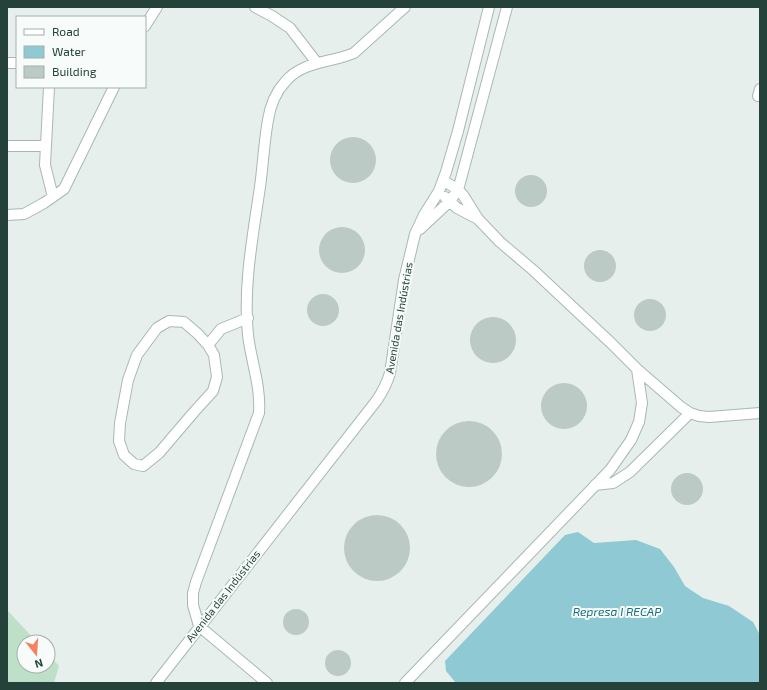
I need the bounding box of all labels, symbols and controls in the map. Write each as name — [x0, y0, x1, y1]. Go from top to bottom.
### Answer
legend — [16, 16, 146, 88]
text: Road — [52, 24, 80, 38]
text: Water — [52, 44, 86, 58]
text: Building — [52, 64, 97, 78]
street label: Avenida das Indústrias — [382, 261, 415, 375]
street label: Avenida das Indústrias — [183, 547, 263, 644]
water label: Represa I RECAP — [573, 604, 661, 618]
north arrow — [16, 634, 56, 674]
text: N — [33, 657, 45, 671]

